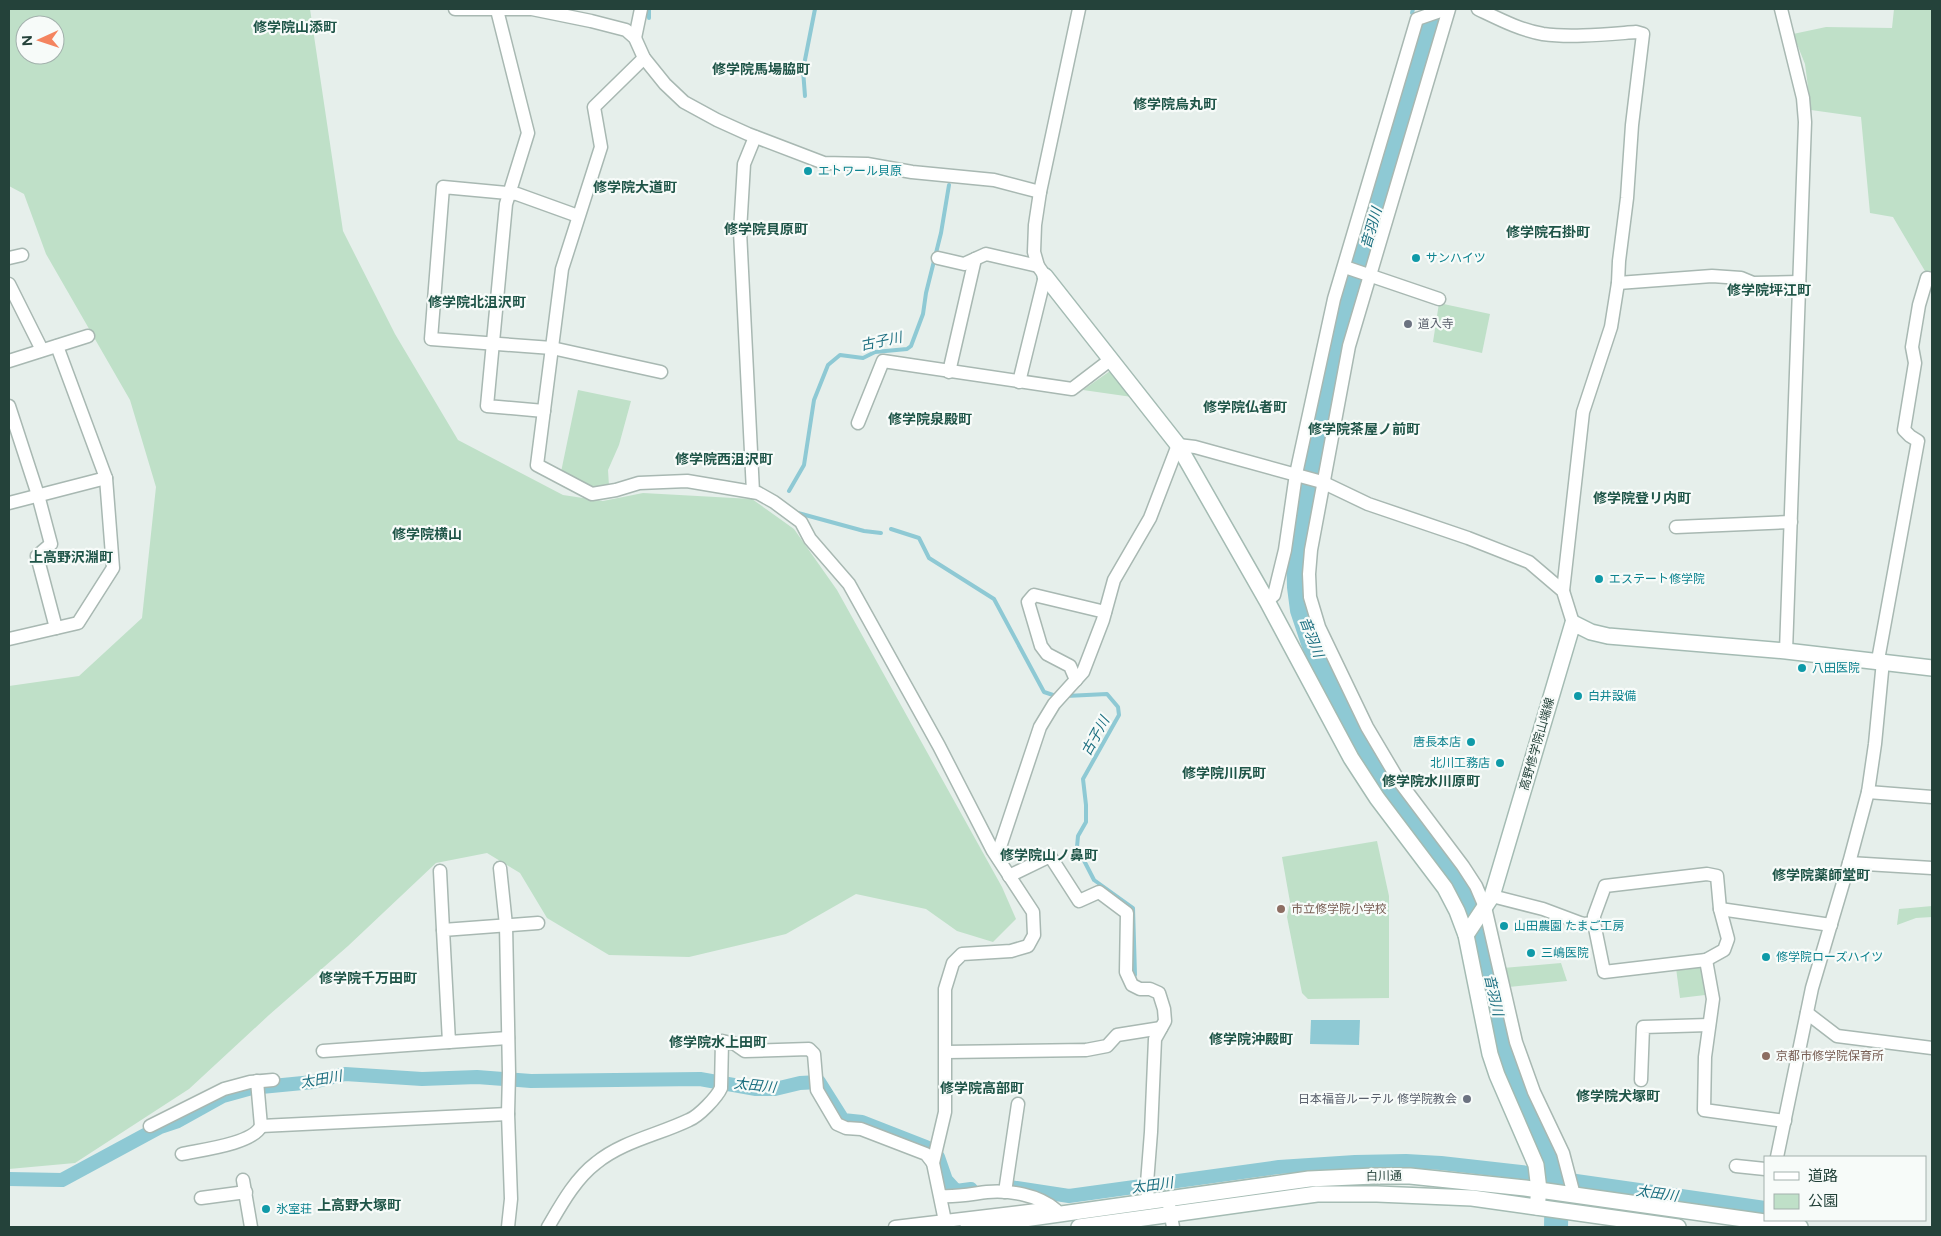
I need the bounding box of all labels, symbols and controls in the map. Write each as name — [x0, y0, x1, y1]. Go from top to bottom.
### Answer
north arrow — [15, 15, 65, 65]
district label: 修学院山添町 — [253, 19, 337, 36]
text: N — [19, 35, 36, 47]
district label: 修学院馬場脇町 — [712, 61, 810, 78]
district label: 修学院烏丸町 — [1133, 96, 1217, 113]
place label: エトワール貝原 — [818, 164, 902, 178]
marker: エトワール貝原 — [802, 165, 814, 177]
district label: 修学院大道町 — [593, 179, 677, 196]
water label: 音羽川 — [1358, 204, 1386, 251]
district label: 修学院貝原町 — [724, 221, 808, 238]
district label: 修学院石掛町 — [1506, 224, 1590, 241]
place label: サンハイツ — [1426, 251, 1486, 265]
marker: サンハイツ — [1410, 252, 1422, 264]
district label: 修学院坪江町 — [1727, 282, 1811, 299]
district label: 修学院北沮沢町 — [428, 294, 526, 311]
place label: 道入寺 — [1418, 317, 1454, 331]
marker: 道入寺 — [1402, 318, 1414, 330]
water label: 古子川 — [859, 328, 905, 354]
district label: 修学院仏者町 — [1203, 399, 1287, 416]
district label: 修学院泉殿町 — [888, 411, 972, 428]
district label: 修学院茶屋ノ前町 — [1308, 421, 1420, 438]
district label: 修学院西沮沢町 — [675, 451, 773, 468]
district label: 修学院登リ内町 — [1593, 490, 1691, 507]
district label: 修学院横山 — [392, 526, 462, 543]
district label: 上高野沢淵町 — [29, 549, 113, 566]
place label: エステート修学院 — [1609, 572, 1705, 586]
marker: エステート修学院 — [1593, 573, 1605, 585]
water label: 音羽川 — [1296, 615, 1328, 662]
place label: 八田医院 — [1812, 661, 1860, 675]
marker: 八田医院 — [1796, 662, 1808, 674]
place label: 白井設備 — [1588, 689, 1636, 703]
marker: 白井設備 — [1572, 690, 1584, 702]
street label: 高野修学院山端線 — [1517, 696, 1557, 792]
water label: 古子川 — [1078, 712, 1114, 759]
place label: 唐長本店 — [1413, 735, 1461, 749]
marker: 唐長本店 — [1465, 736, 1477, 748]
place label: 北川工務店 — [1430, 756, 1490, 770]
marker: 北川工務店 — [1494, 757, 1506, 769]
district label: 修学院川尻町 — [1182, 765, 1266, 782]
district label: 修学院水川原町 — [1382, 773, 1480, 790]
district label: 修学院山ノ鼻町 — [1000, 847, 1098, 864]
district label: 修学院薬師堂町 — [1772, 867, 1870, 884]
place label: 市立修学院小学校 — [1291, 902, 1387, 916]
marker: 市立修学院小学校 — [1275, 903, 1287, 915]
place label: 山田農園 たまご工房 — [1514, 919, 1625, 933]
marker: 山田農園 たまご工房 — [1498, 920, 1510, 932]
place label: 三嶋医院 — [1541, 946, 1589, 960]
marker: 三嶋医院 — [1525, 947, 1537, 959]
place label: 修学院ローズハイツ — [1776, 950, 1883, 964]
marker: 修学院ローズハイツ — [1760, 951, 1772, 963]
district label: 修学院千万田町 — [319, 970, 417, 987]
water label: 音羽川 — [1481, 973, 1507, 1019]
district label: 修学院沖殿町 — [1209, 1031, 1293, 1048]
district label: 修学院水上田町 — [669, 1034, 767, 1051]
place label: 京都市修学院保育所 — [1776, 1049, 1884, 1063]
marker: 京都市修学院保育所 — [1760, 1050, 1772, 1062]
water label: 太田川 — [299, 1067, 345, 1092]
water label: 太田川 — [733, 1075, 779, 1096]
district label: 修学院高部町 — [940, 1080, 1024, 1097]
district label: 修学院犬塚町 — [1576, 1088, 1660, 1105]
place label: 日本福音ルーテル 修学院教会 — [1298, 1092, 1457, 1106]
marker: 日本福音ルーテル 修学院教会 — [1461, 1093, 1473, 1105]
legend — [1764, 1156, 1926, 1221]
text: 道路 — [1808, 1167, 1838, 1185]
street label: 白川通 — [1366, 1169, 1402, 1183]
water label: 太田川 — [1130, 1174, 1176, 1197]
water label: 太田川 — [1635, 1182, 1681, 1205]
text: 公園 — [1808, 1192, 1838, 1210]
district label: 上高野大塚町 — [317, 1197, 401, 1214]
place label: 氷室荘 — [276, 1202, 312, 1216]
marker: 氷室荘 — [260, 1203, 272, 1215]

